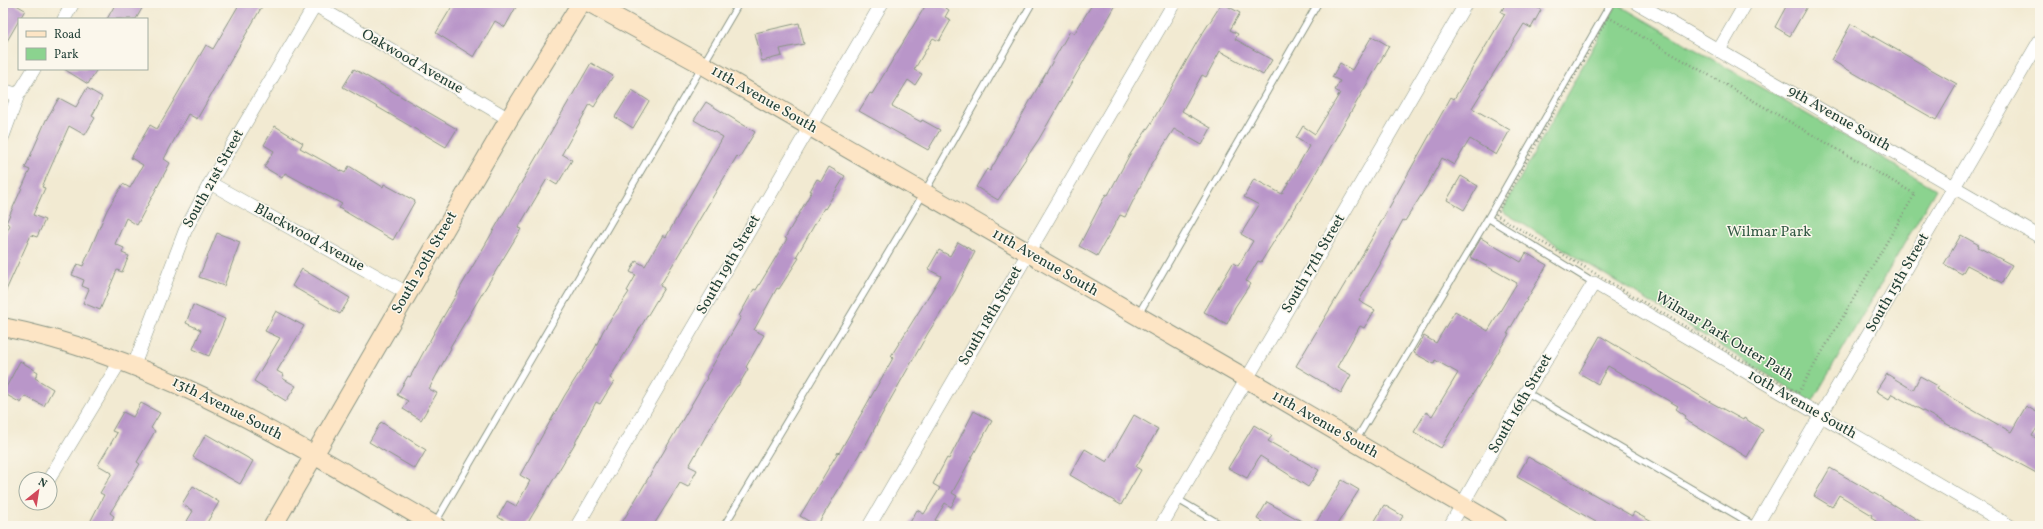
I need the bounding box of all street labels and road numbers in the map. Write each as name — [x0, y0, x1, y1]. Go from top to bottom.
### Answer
street label: Oakwood Avenue — [357, 24, 467, 100]
street label: 11th Avenue South — [707, 61, 821, 139]
street label: 9th Avenue South — [1784, 81, 1895, 157]
street label: South 21st Street — [178, 126, 250, 232]
street label: Blackwood Avenue — [250, 199, 368, 277]
street label: South 20th Street — [387, 208, 463, 318]
street label: South 17th Street — [1277, 210, 1351, 318]
street label: South 19th Street — [692, 211, 766, 319]
street label: 11th Avenue South — [988, 224, 1102, 302]
street label: South 15th Street — [1861, 229, 1935, 337]
street label: South 18th Street — [954, 262, 1028, 370]
street label: Wilmar Park Outer Path — [1651, 287, 1797, 387]
street label: South 16th Street — [1484, 350, 1558, 458]
street label: 10th Avenue South — [1743, 365, 1861, 445]
street label: 13th Avenue South — [168, 372, 286, 446]
street label: 11th Avenue South — [1268, 386, 1382, 464]

